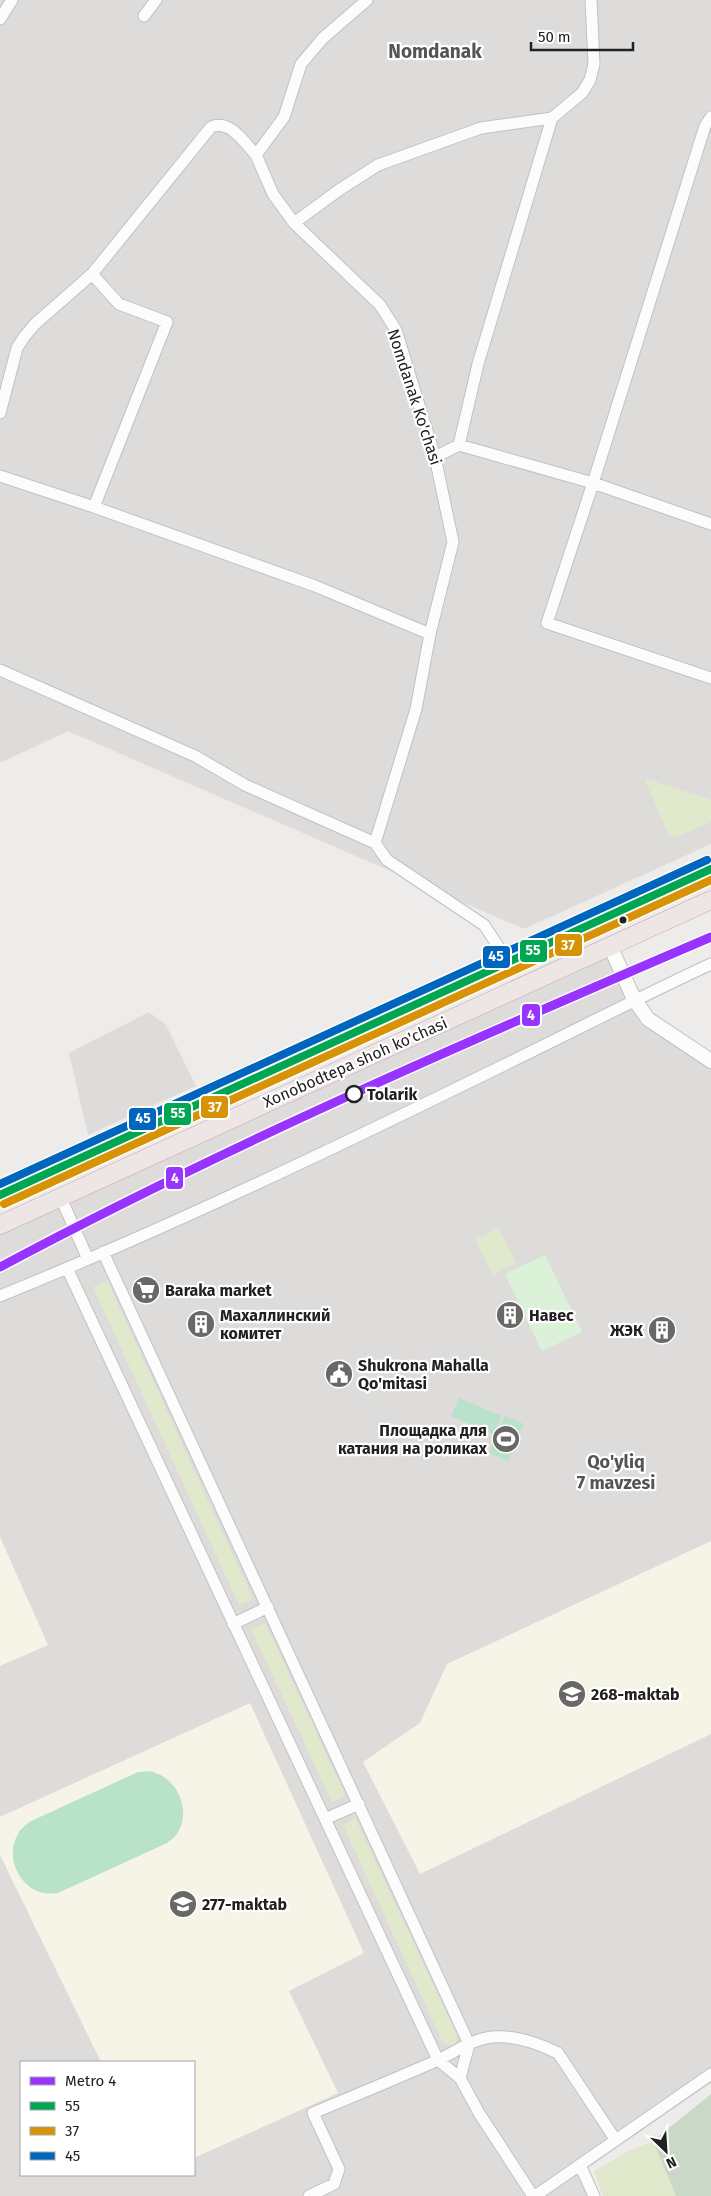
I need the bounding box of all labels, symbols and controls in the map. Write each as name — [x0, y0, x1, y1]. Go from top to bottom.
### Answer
scale bar — [531, 20, 634, 52]
text: 50 m — [538, 28, 571, 46]
district label: Nomdanak — [388, 40, 482, 63]
street label: Nomdanak Ko'chasi — [384, 327, 446, 468]
unlabelled marker — [618, 915, 628, 925]
line badge: 37 — [554, 933, 583, 957]
text: 37 — [560, 937, 575, 954]
line badge: 55 — [519, 939, 548, 963]
text: 55 — [526, 942, 541, 959]
line badge: 45 — [482, 945, 511, 969]
text: 45 — [488, 948, 504, 965]
line badge: 4 — [521, 1003, 541, 1027]
text: 4 — [527, 1007, 535, 1024]
street label: Xonobodtepa shoh ko'chasi — [260, 1013, 450, 1112]
marker: Tolarik — [345, 1085, 363, 1103]
place label: Tolarik — [367, 1085, 417, 1104]
line badge: 37 — [200, 1095, 229, 1119]
text: 37 — [207, 1099, 222, 1116]
line badge: 55 — [163, 1102, 192, 1126]
text: 55 — [171, 1105, 186, 1122]
line badge: 45 — [128, 1107, 157, 1131]
text: 45 — [135, 1110, 151, 1127]
line badge: 4 — [165, 1166, 184, 1190]
text: 4 — [171, 1170, 179, 1187]
supermarket icon: Baraka market — [131, 1275, 161, 1305]
place label: Baraka market — [165, 1281, 273, 1300]
building icon: Навес — [495, 1300, 525, 1330]
place label: Махаллинский комитет — [220, 1306, 330, 1343]
place label: Навес — [529, 1306, 574, 1325]
building icon: Махаллинский комитет — [186, 1309, 216, 1339]
building icon: ЖЭК — [647, 1315, 677, 1345]
place label: ЖЭК — [609, 1321, 644, 1340]
place label: Shukrona Mahalla Qo'mitasi — [358, 1356, 489, 1393]
public building icon: Shukrona Mahalla Qo'mitasi — [324, 1359, 354, 1389]
place label: Площадка для катания на роликах — [338, 1421, 488, 1458]
sports icon: Площадка для катания на роликах — [491, 1424, 521, 1454]
district label: Qo'yliq 7 mavzesi — [577, 1451, 655, 1494]
school or university icon: 268-maktab — [557, 1679, 587, 1709]
place label: 268-maktab — [591, 1685, 680, 1704]
school or university icon: 277-maktab — [168, 1889, 198, 1919]
place label: 277-maktab — [202, 1895, 287, 1914]
legend — [20, 2061, 195, 2176]
text: Metro 4 — [65, 2072, 116, 2090]
text: 55 — [65, 2097, 80, 2115]
text: 37 — [65, 2122, 79, 2140]
north arrow — [641, 2126, 691, 2176]
text: 45 — [65, 2147, 80, 2165]
text: N — [663, 2153, 679, 2172]

